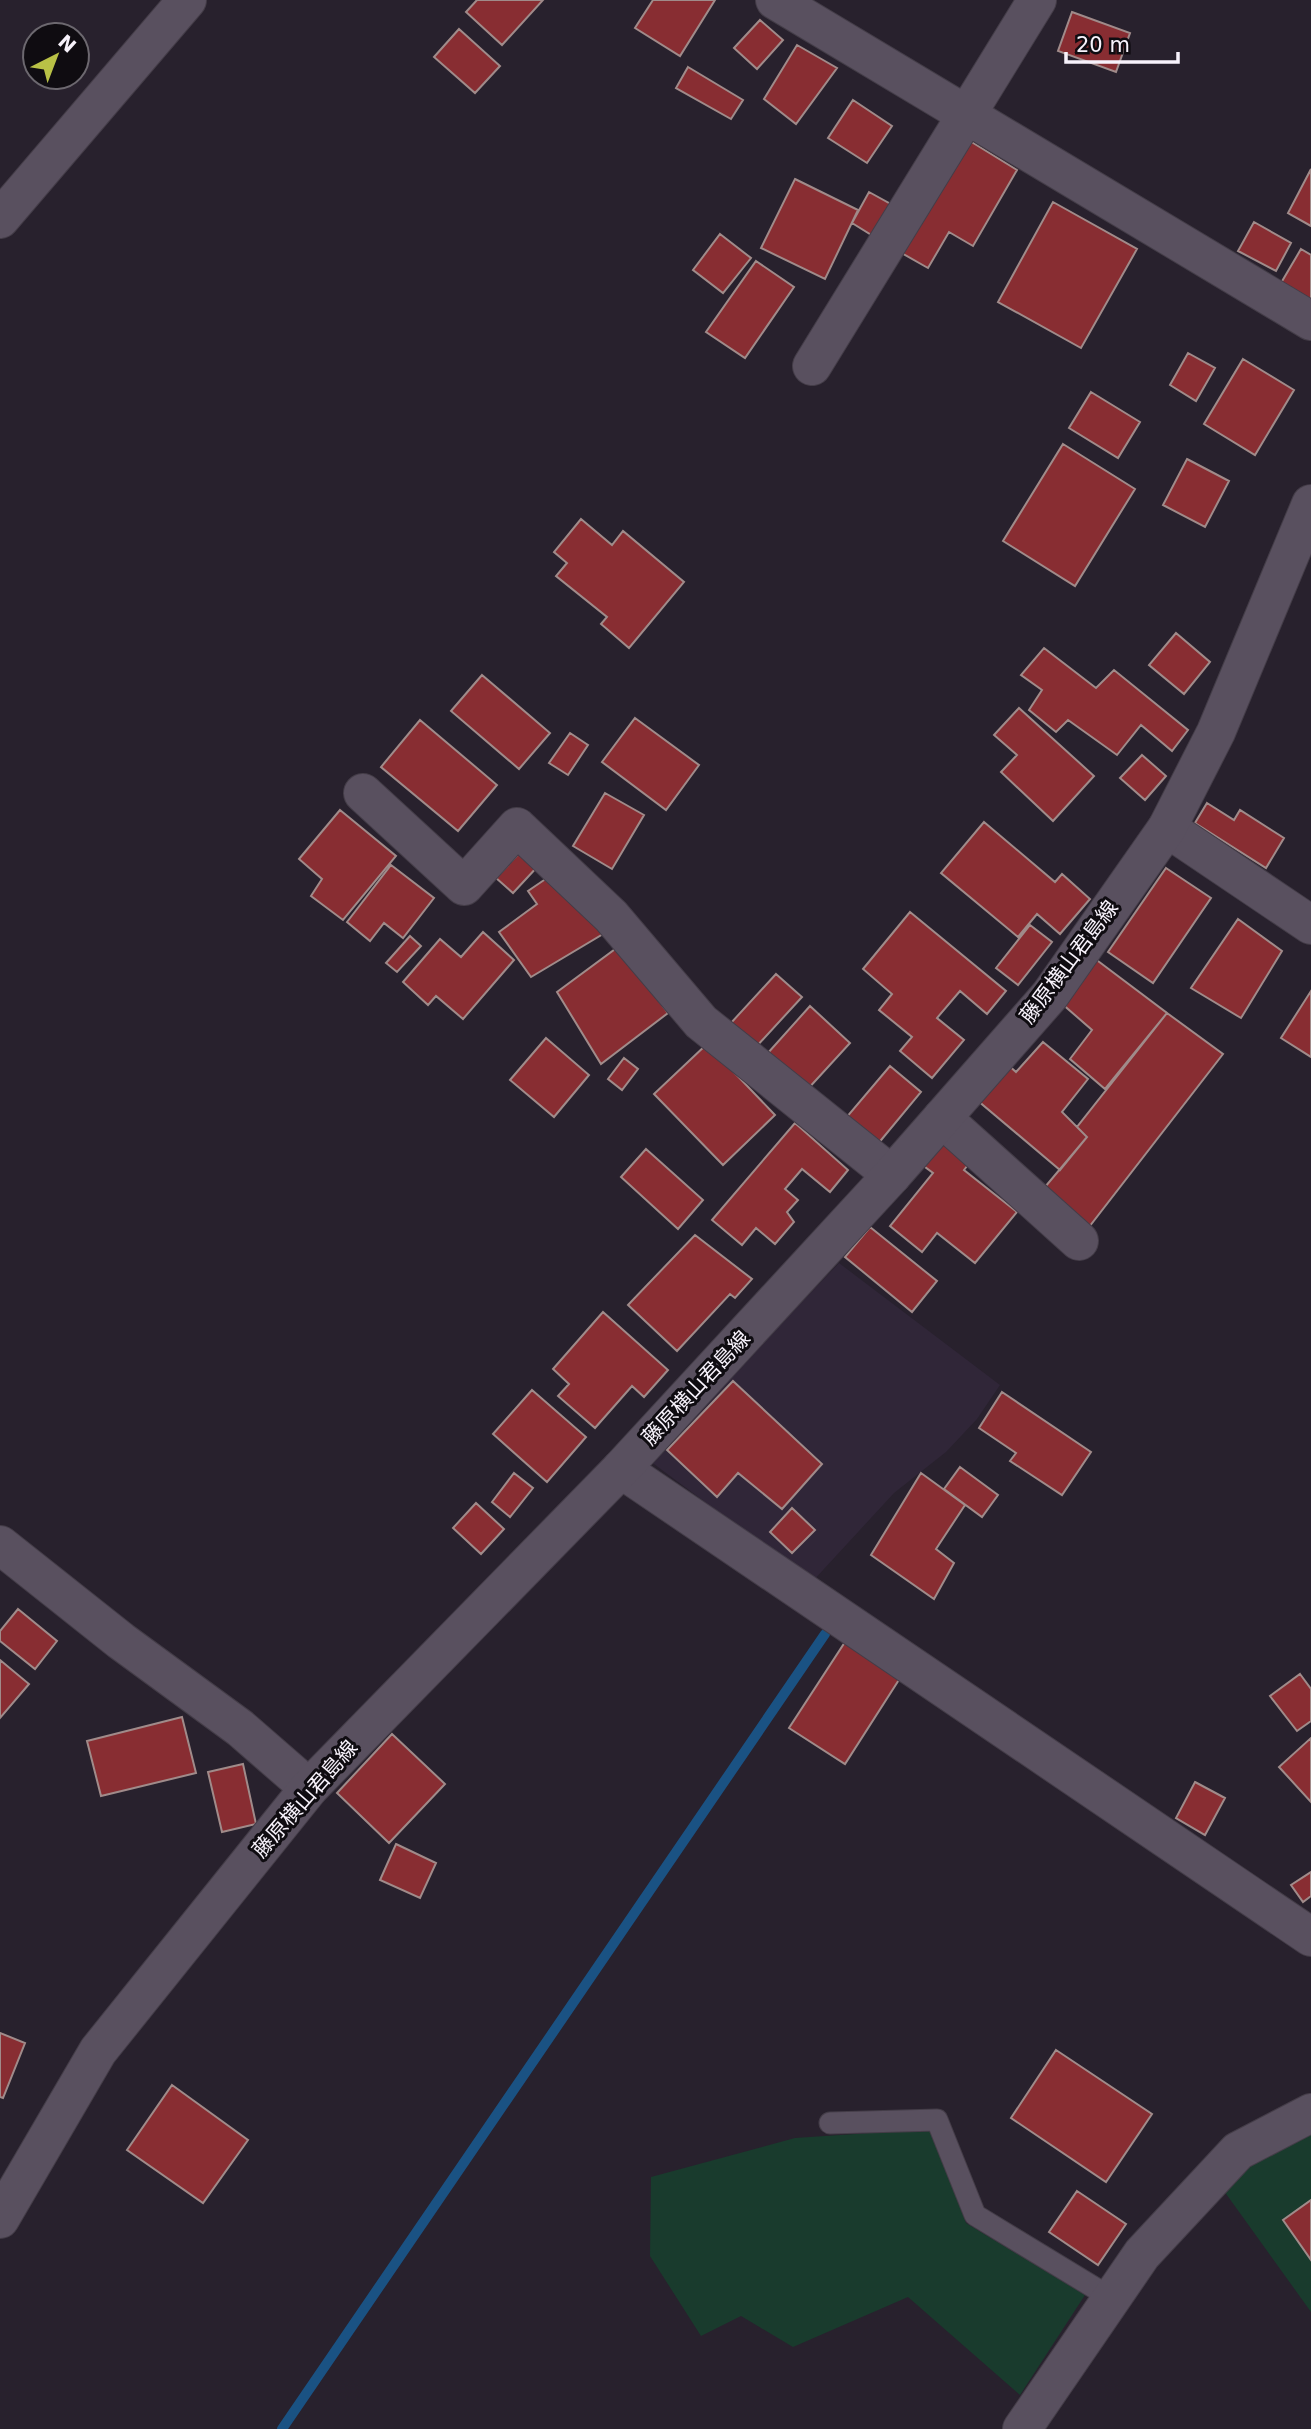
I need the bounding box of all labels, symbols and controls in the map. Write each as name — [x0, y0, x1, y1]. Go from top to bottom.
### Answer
north arrow — [21, 21, 91, 91]
scale bar — [1066, 21, 1178, 65]
text: N — [54, 30, 81, 57]
text: 20 m — [1076, 33, 1130, 57]
street label: 藤原横山君島線 — [1015, 896, 1123, 1028]
street label: 藤原横山君島線 — [637, 1326, 755, 1450]
street label: 藤原横山君島線 — [248, 1736, 362, 1862]

